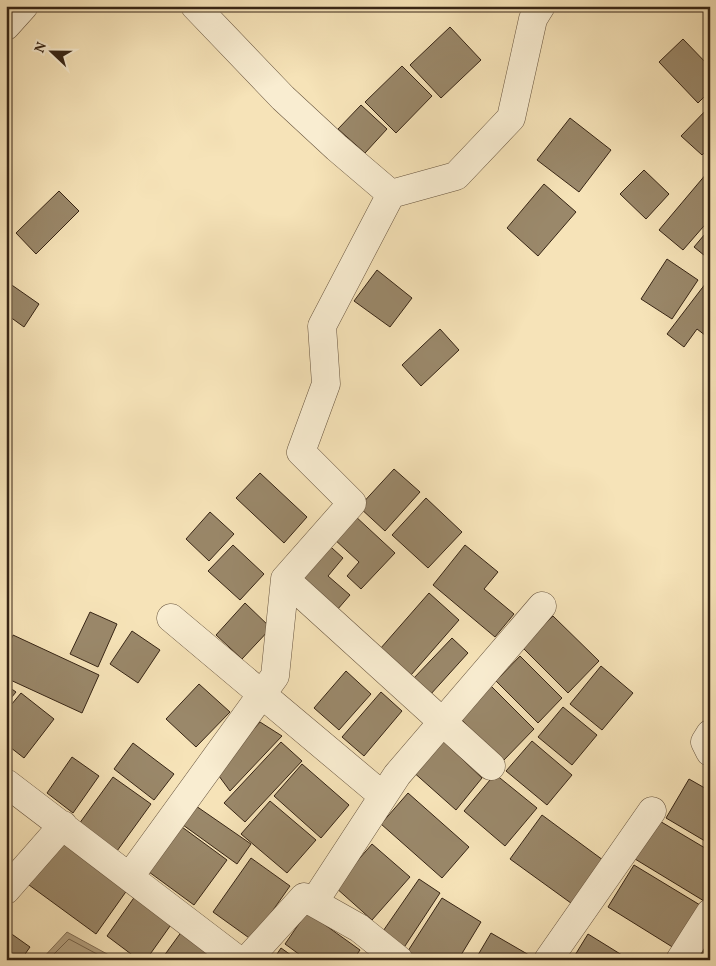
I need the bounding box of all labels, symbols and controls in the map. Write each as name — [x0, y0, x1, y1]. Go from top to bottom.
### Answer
north arrow — [28, 28, 78, 78]
text: N — [31, 39, 52, 56]

